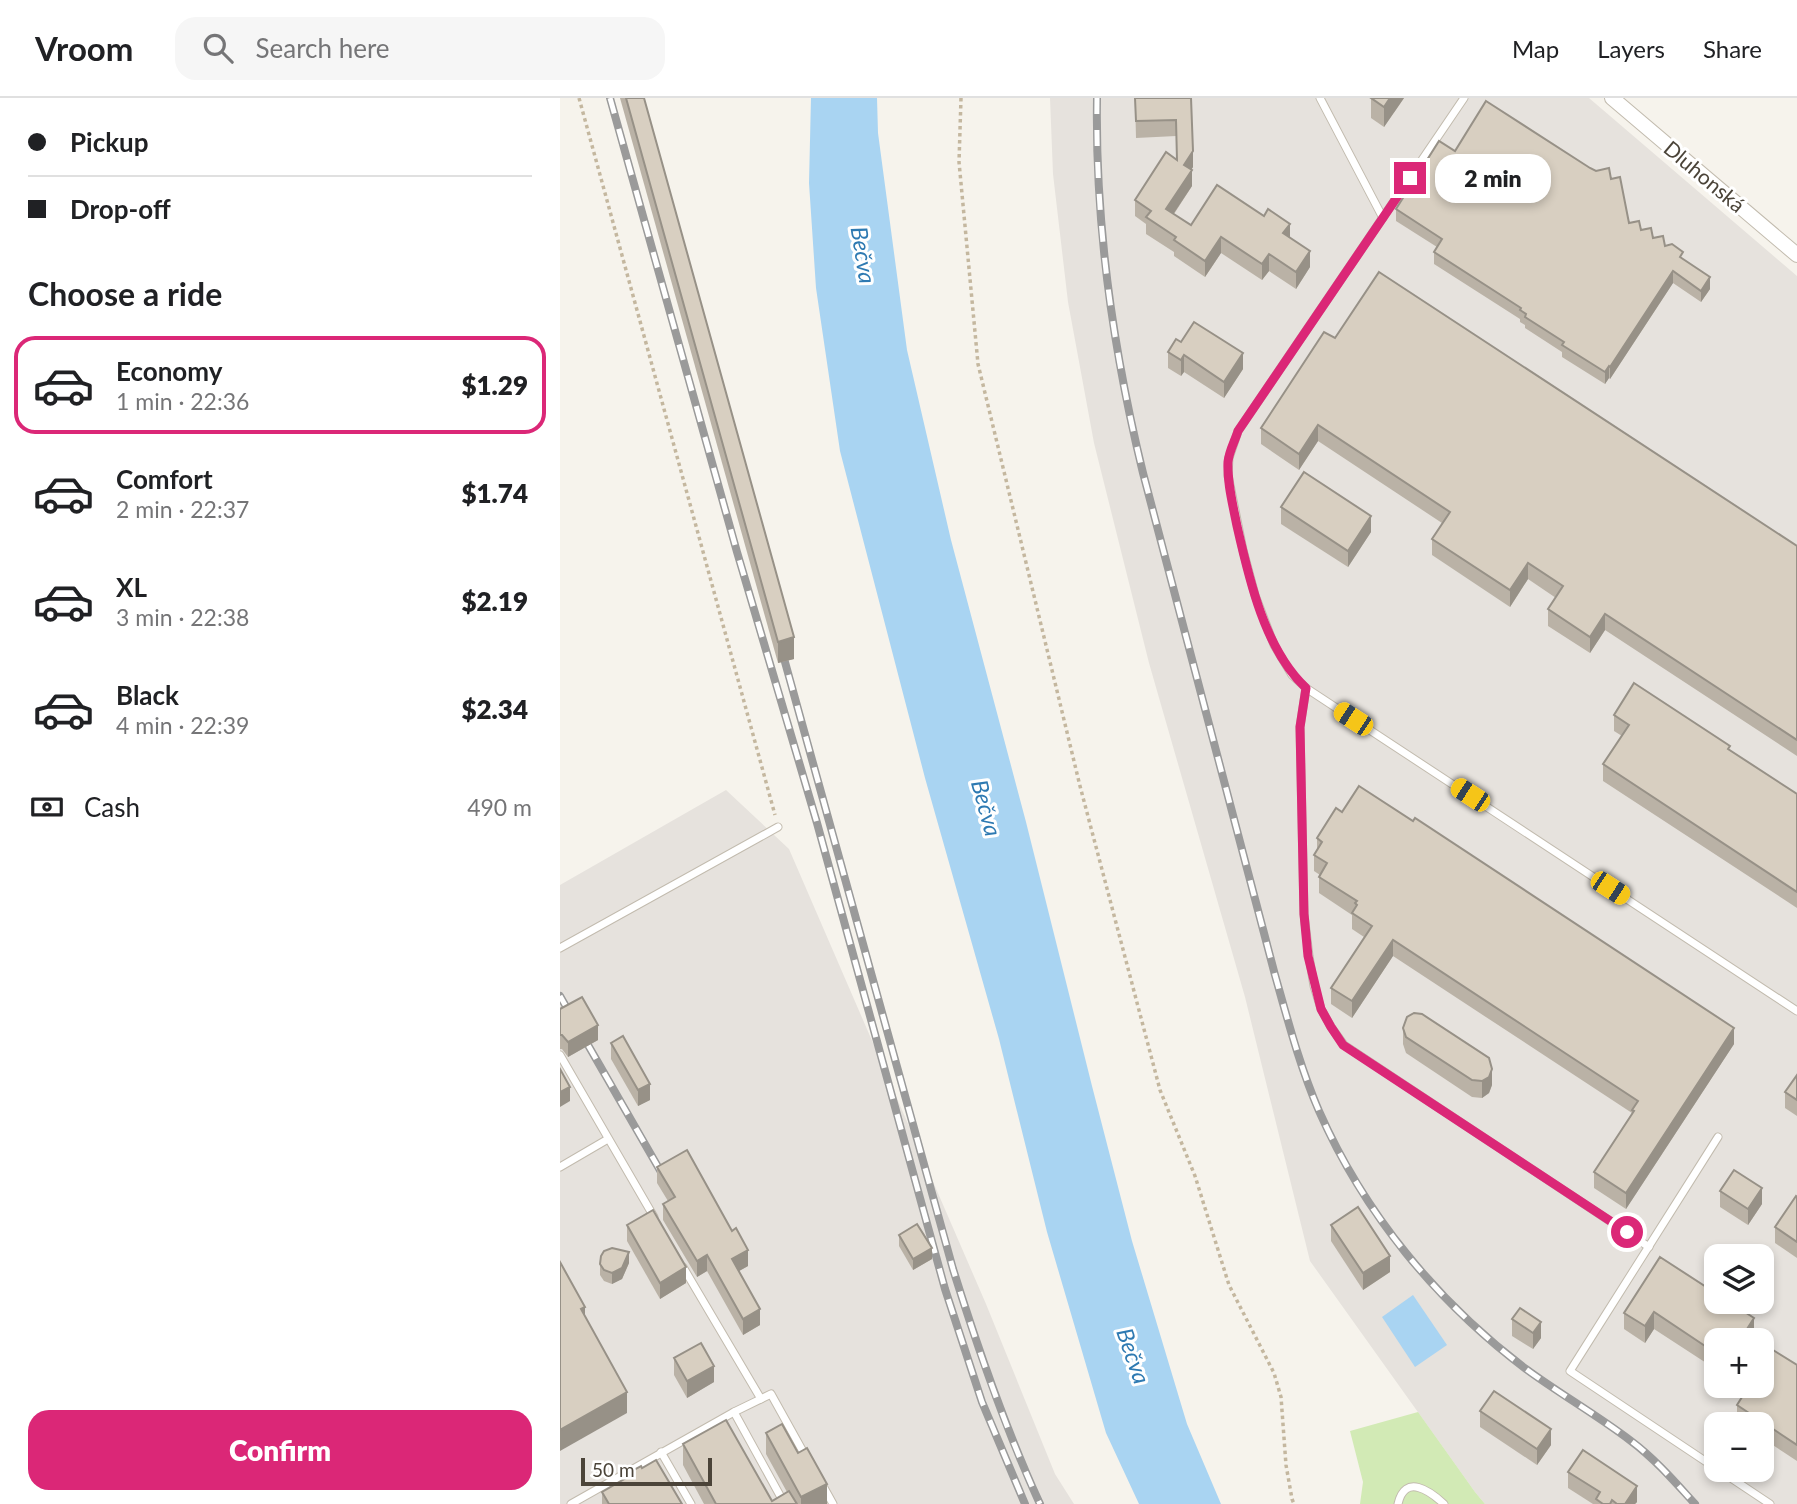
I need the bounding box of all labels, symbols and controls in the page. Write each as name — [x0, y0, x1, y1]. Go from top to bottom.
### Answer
search box — [175, 17, 665, 80]
text: Vroom — [35, 28, 133, 68]
icon: search — [199, 29, 237, 67]
text: Search here — [255, 32, 390, 64]
text: Map — [1512, 34, 1559, 63]
text: Layers — [1597, 34, 1665, 63]
text: Share — [1703, 34, 1762, 63]
text: Pickup — [70, 126, 149, 158]
street label: Dluhonská — [1659, 135, 1751, 217]
callout: 2 min — [1434, 154, 1550, 202]
route end — [1394, 162, 1426, 194]
text: 2 min — [1464, 164, 1522, 192]
text: Drop-off — [70, 193, 171, 225]
water label: Bečva — [846, 224, 882, 285]
text: Choose a ride — [28, 274, 222, 313]
icon: car — [32, 354, 95, 417]
text: Economy — [116, 355, 222, 387]
text: $1.29 — [461, 369, 528, 401]
text: 1 min · 22:36 — [116, 387, 249, 415]
icon: car — [32, 462, 95, 525]
text: Comfort — [116, 463, 213, 495]
text: $1.74 — [461, 477, 528, 509]
text: 2 min · 22:37 — [116, 495, 249, 523]
icon: car — [32, 570, 95, 633]
text: XL — [116, 571, 147, 603]
text: $2.19 — [461, 585, 528, 617]
text: 3 min · 22:38 — [116, 603, 249, 631]
icon: car — [32, 678, 95, 741]
text: Black — [116, 679, 179, 711]
text: $2.34 — [461, 693, 528, 725]
car — [1330, 699, 1377, 739]
text: 4 min · 22:39 — [116, 711, 249, 739]
car — [1447, 775, 1494, 815]
water label: Bečva — [966, 776, 1008, 839]
icon: cash — [28, 788, 66, 826]
text: Cash — [84, 791, 140, 823]
text: 490 m — [467, 793, 532, 821]
car — [1587, 868, 1634, 908]
route start — [1611, 1216, 1643, 1248]
map controls — [1704, 1244, 1774, 1482]
button: layers — [1704, 1244, 1774, 1314]
water label: Bečva — [1111, 1324, 1157, 1387]
button: + — [1704, 1328, 1774, 1398]
button: Confirm — [28, 1410, 532, 1490]
button: − — [1704, 1412, 1774, 1482]
scale bar — [581, 1455, 712, 1487]
text: 50 m — [592, 1458, 635, 1481]

